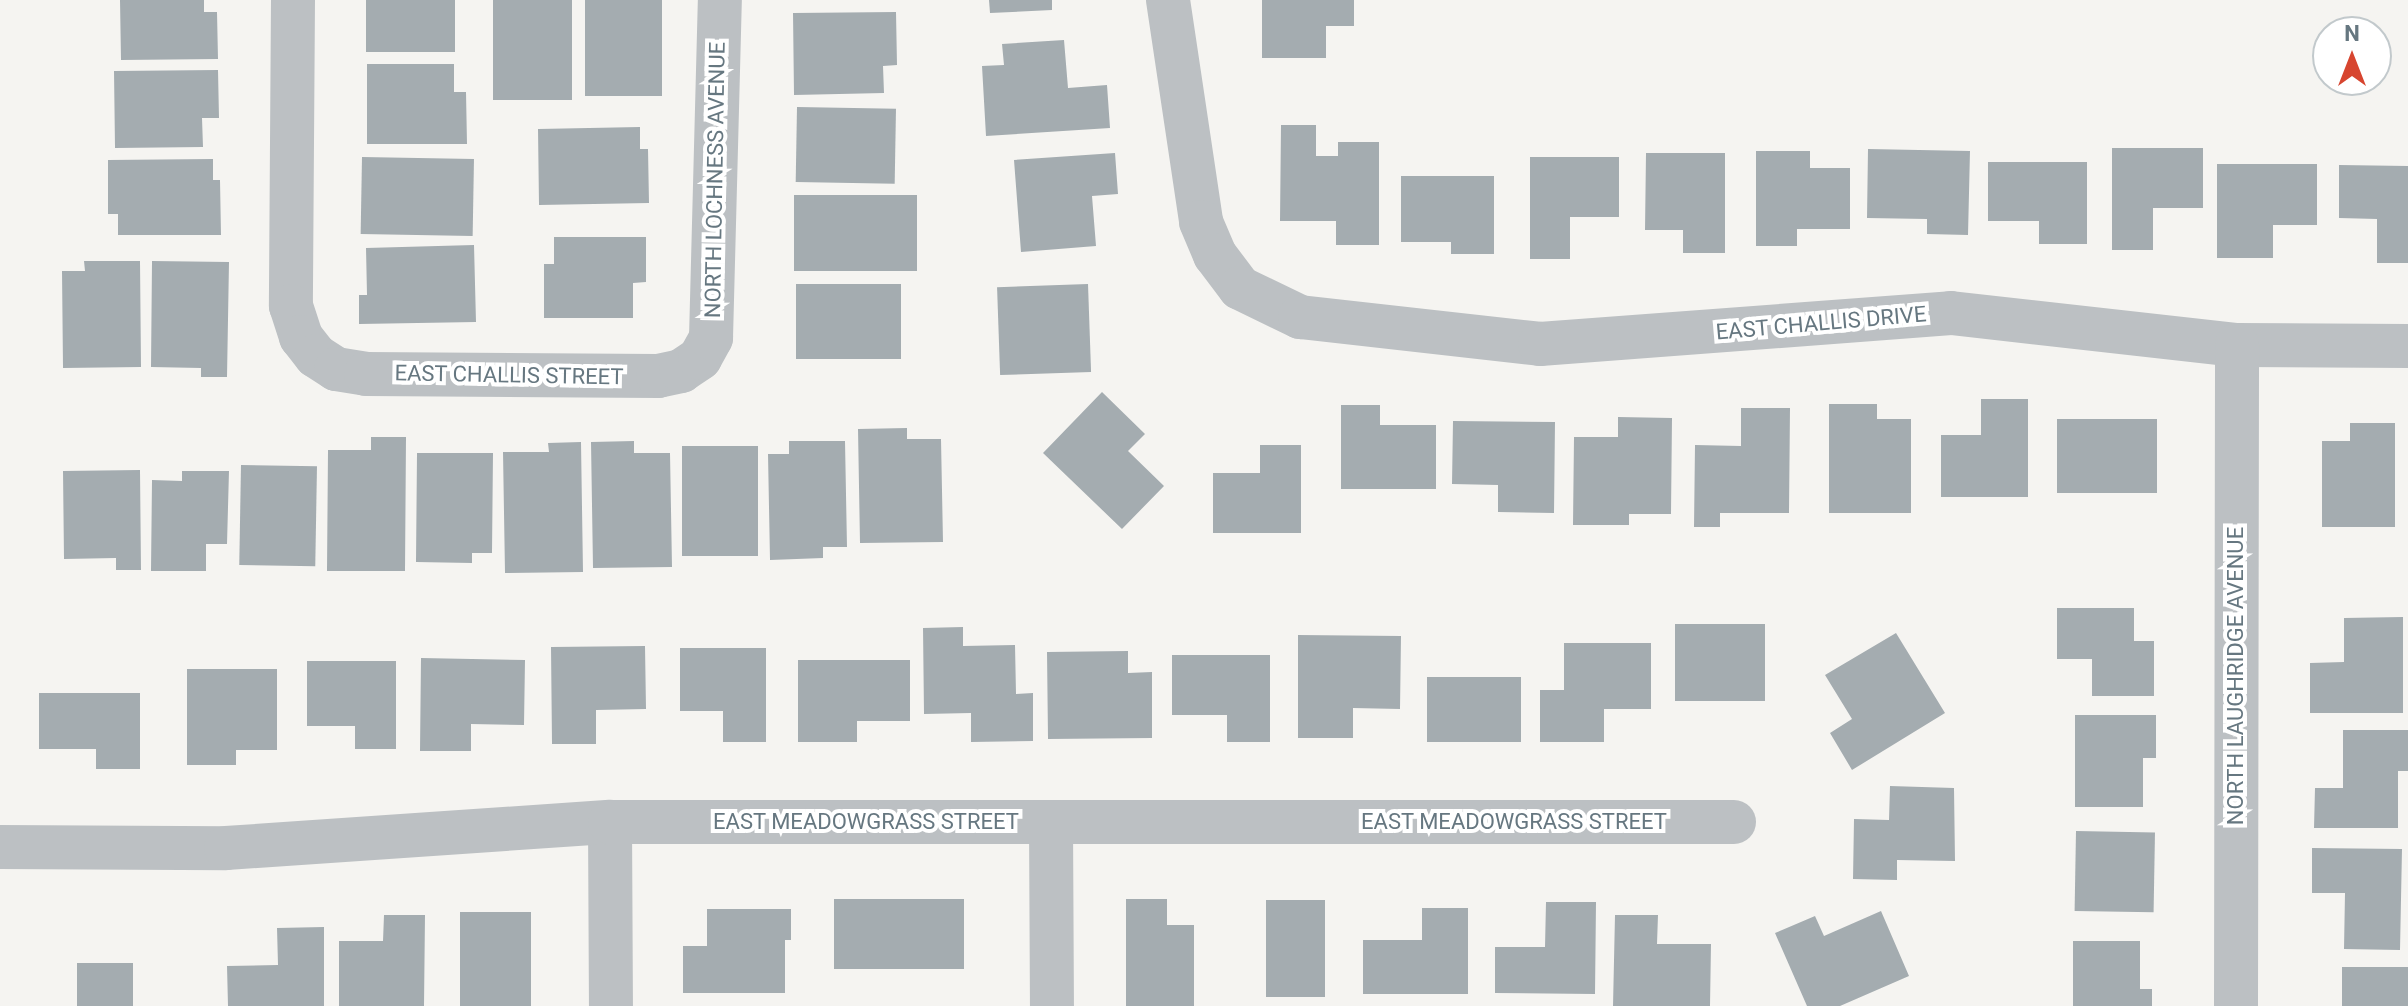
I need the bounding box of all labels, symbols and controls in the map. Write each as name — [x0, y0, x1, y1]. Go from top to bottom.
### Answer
north arrow — [2312, 16, 2392, 96]
text: N — [2344, 21, 2360, 46]
street label: NORTH LOCHNESS AVENUE — [699, 42, 731, 318]
street label: EAST CHALLIS DRIVE — [1714, 301, 1928, 345]
street label: EAST CHALLIS STREET — [394, 360, 624, 390]
street label: NORTH LAUGHRIDGE AVENUE — [2223, 527, 2249, 825]
street label: EAST MEADOWGRASS STREET — [713, 809, 1019, 835]
street label: EAST MEADOWGRASS STREET — [1361, 809, 1667, 835]

